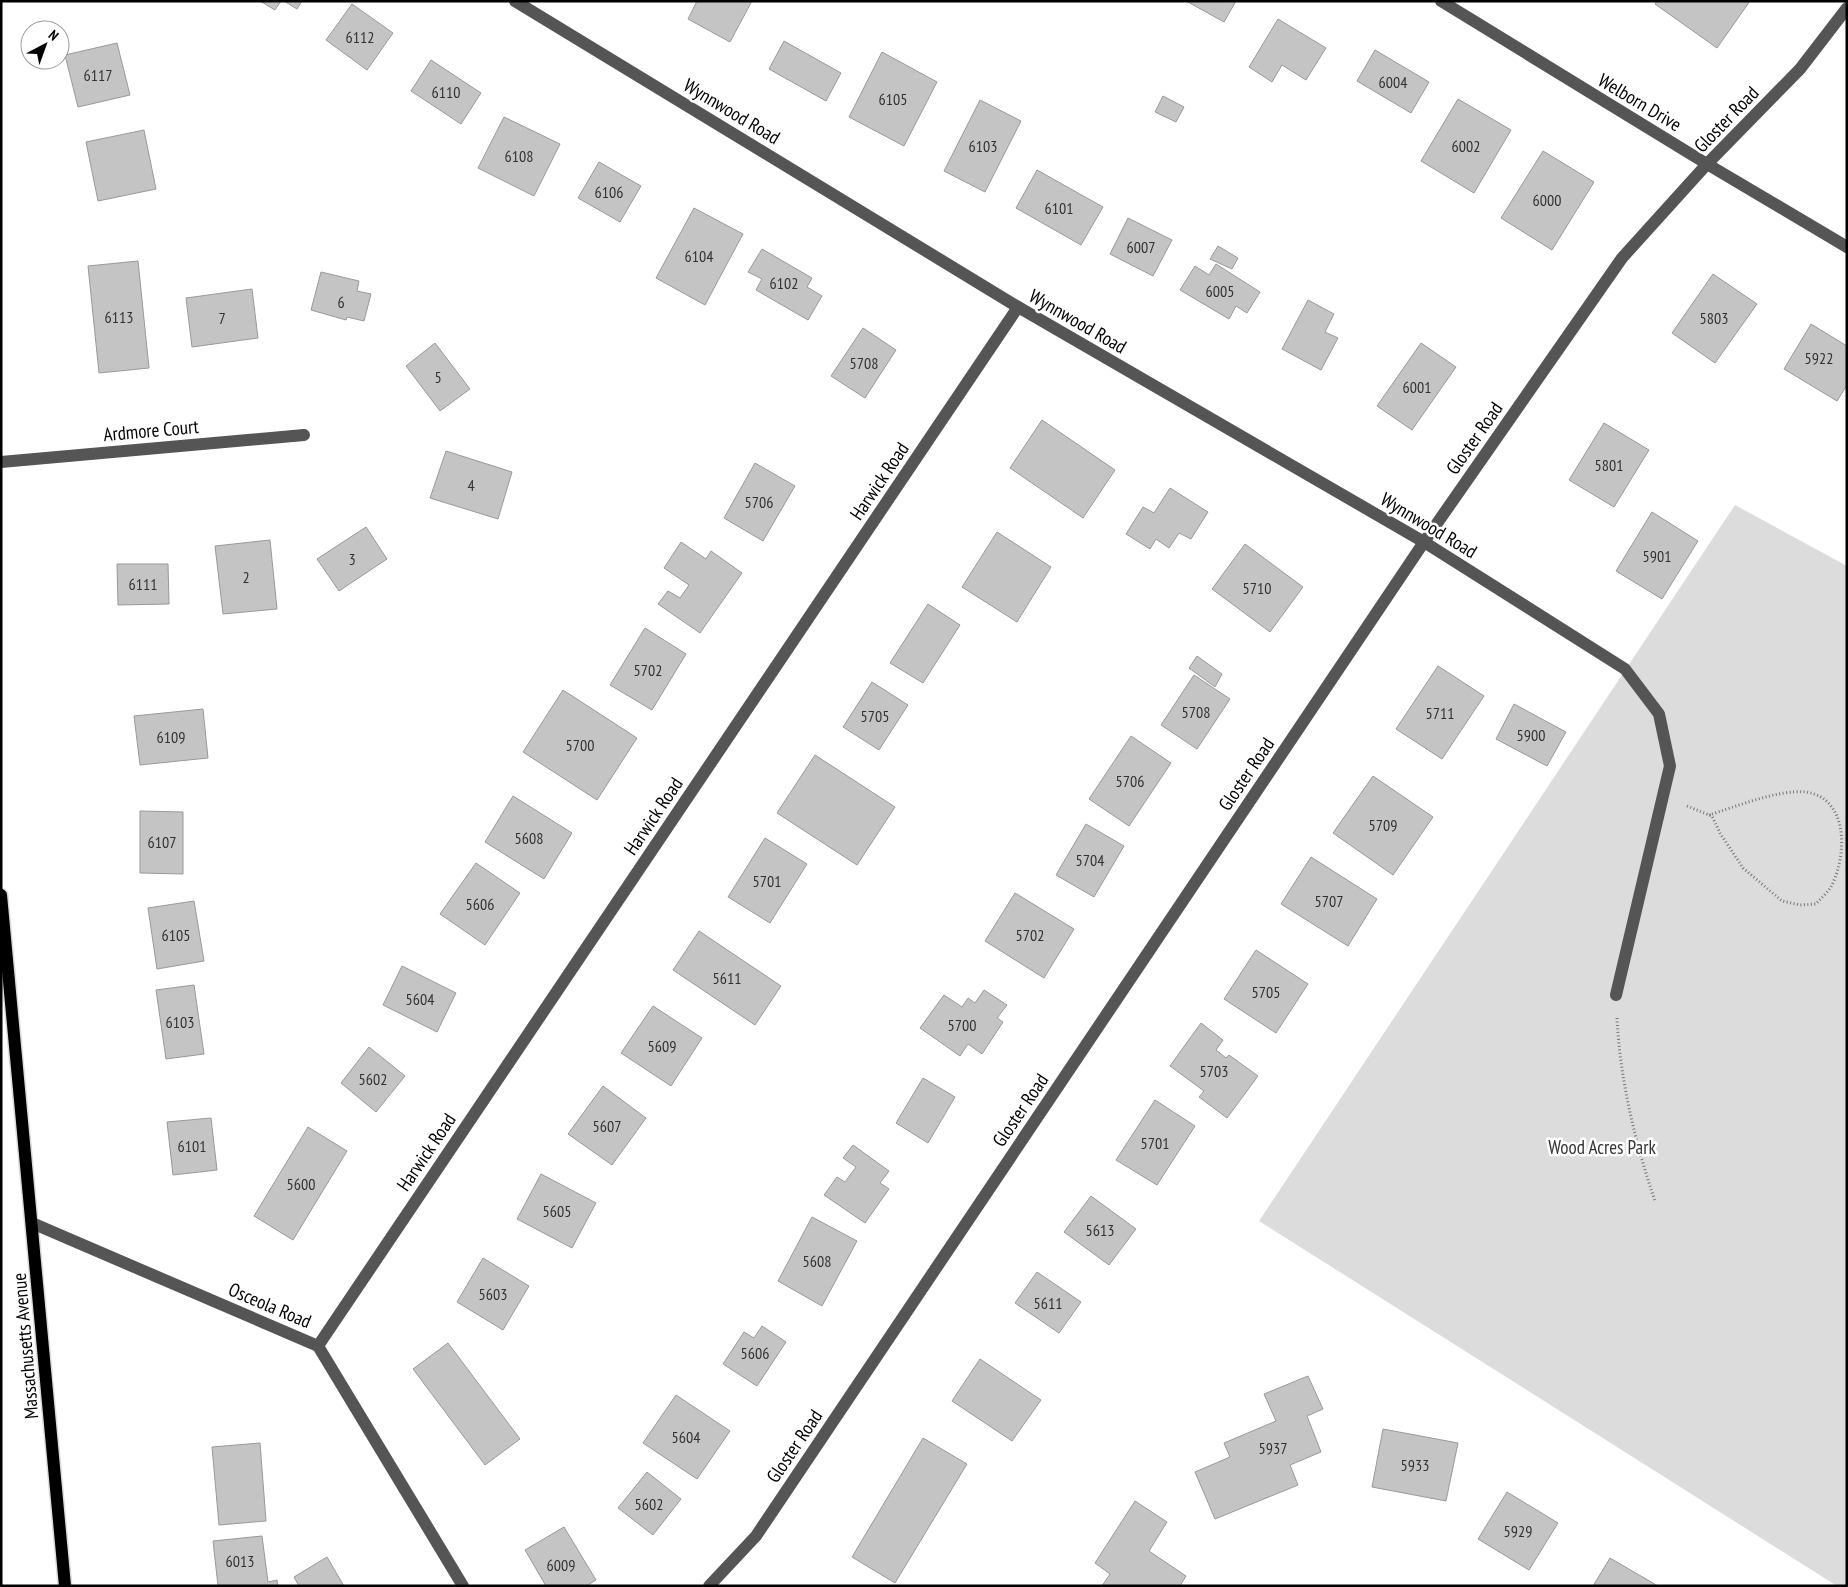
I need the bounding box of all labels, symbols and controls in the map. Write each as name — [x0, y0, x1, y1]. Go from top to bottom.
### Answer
north arrow — [20, 20, 70, 70]
text: N — [45, 26, 62, 44]
house number: 6112 — [346, 27, 374, 47]
house number: 6117 — [84, 65, 112, 85]
street label: Welborn Drive — [1594, 68, 1686, 136]
house number: 6004 — [1379, 72, 1407, 92]
street label: Wynnwood Road — [679, 73, 785, 149]
street label: Gloster Road — [1689, 81, 1763, 157]
house number: 6110 — [432, 82, 460, 102]
house number: 6105 — [879, 89, 907, 109]
house number: 6103 — [969, 136, 997, 156]
house number: 6002 — [1452, 136, 1480, 156]
house number: 6108 — [505, 146, 533, 166]
house number: 6106 — [595, 182, 623, 202]
house number: 6000 — [1533, 190, 1561, 210]
house number: 6101 — [1045, 198, 1073, 218]
house number: 6007 — [1127, 237, 1155, 257]
house number: 6104 — [685, 246, 713, 266]
house number: 6102 — [770, 273, 798, 293]
house number: 6005 — [1206, 281, 1234, 301]
street label: Wynnwood Road — [1025, 283, 1131, 359]
house number: 6 — [337, 292, 345, 312]
house number: 6113 — [105, 307, 133, 327]
house number: 7 — [218, 308, 226, 328]
house number: 5803 — [1700, 308, 1728, 328]
house number: 5922 — [1805, 348, 1833, 368]
house number: 5708 — [850, 353, 878, 373]
house number: 5 — [434, 367, 442, 387]
house number: 6001 — [1403, 377, 1431, 397]
street label: Gloster Road — [1440, 397, 1508, 479]
street label: Ardmore Court — [102, 414, 200, 446]
street label: Harwick Road — [844, 438, 914, 524]
house number: 5801 — [1595, 455, 1623, 475]
house number: 4 — [467, 475, 475, 495]
street label: Wynnwood Road — [1376, 487, 1482, 563]
house number: 5706 — [745, 492, 773, 512]
house number: 5901 — [1643, 546, 1671, 566]
house number: 3 — [348, 549, 356, 569]
house number: 2 — [242, 567, 250, 587]
house number: 6111 — [129, 574, 157, 594]
house number: 5710 — [1243, 578, 1271, 598]
house number: 5702 — [634, 660, 662, 680]
house number: 5708 — [1182, 702, 1210, 722]
house number: 5711 — [1426, 703, 1454, 723]
house number: 5705 — [861, 706, 889, 726]
house number: 5900 — [1517, 725, 1545, 745]
house number: 6109 — [157, 727, 185, 747]
street label: Gloster Road — [1213, 733, 1279, 815]
house number: 5700 — [566, 735, 594, 755]
house number: 5706 — [1116, 771, 1144, 791]
street label: Harwick Road — [618, 773, 688, 859]
house number: 5709 — [1369, 815, 1397, 835]
house number: 5608 — [515, 828, 543, 848]
house number: 6107 — [148, 832, 176, 852]
house number: 5704 — [1076, 850, 1104, 870]
house number: 5701 — [753, 871, 781, 891]
house number: 5707 — [1315, 891, 1343, 911]
house number: 5606 — [466, 894, 494, 914]
house number: 6105 — [162, 925, 190, 945]
house number: 5702 — [1016, 925, 1044, 945]
house number: 5611 — [713, 968, 741, 988]
house number: 5705 — [1252, 982, 1280, 1002]
house number: 5604 — [406, 989, 434, 1009]
house number: 6103 — [166, 1012, 194, 1032]
house number: 5700 — [948, 1015, 976, 1035]
house number: 5609 — [648, 1036, 676, 1056]
house number: 5703 — [1200, 1061, 1228, 1081]
house number: 5602 — [359, 1069, 387, 1089]
street label: Gloster Road — [987, 1069, 1053, 1151]
street label: Harwick Road — [391, 1109, 461, 1195]
house number: 5607 — [593, 1116, 621, 1136]
house number: 5701 — [1141, 1133, 1169, 1153]
park label: Wood Acres Park — [1548, 1135, 1656, 1159]
house number: 6101 — [178, 1136, 206, 1156]
house number: 5600 — [287, 1174, 315, 1194]
house number: 5605 — [543, 1201, 571, 1221]
house number: 5613 — [1086, 1220, 1114, 1240]
house number: 5608 — [803, 1251, 831, 1271]
street label: Massachusetts Avenue — [7, 1272, 43, 1420]
street label: Osceola Road — [225, 1277, 315, 1333]
house number: 5603 — [479, 1284, 507, 1304]
house number: 5611 — [1034, 1293, 1062, 1313]
house number: 5606 — [741, 1343, 769, 1363]
street label: Gloster Road — [761, 1405, 827, 1487]
house number: 5604 — [672, 1427, 700, 1447]
house number: 5937 — [1259, 1438, 1287, 1458]
house number: 5933 — [1401, 1455, 1429, 1475]
house number: 5602 — [635, 1494, 663, 1514]
house number: 5929 — [1504, 1521, 1532, 1541]
house number: 6013 — [226, 1551, 254, 1571]
house number: 6009 — [547, 1555, 575, 1575]

